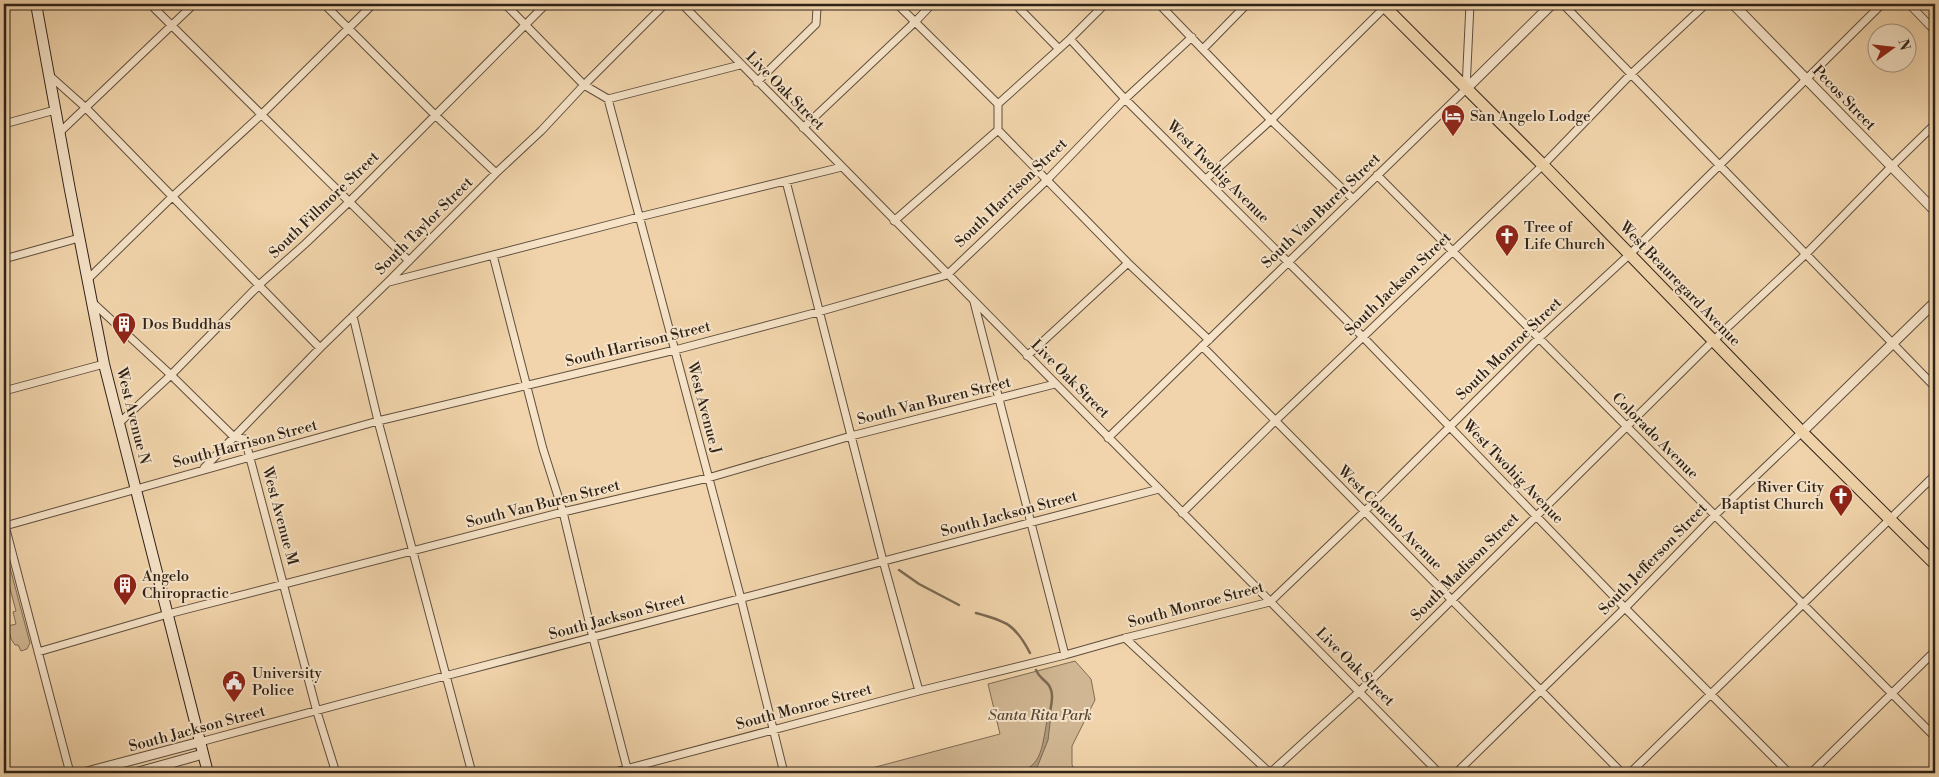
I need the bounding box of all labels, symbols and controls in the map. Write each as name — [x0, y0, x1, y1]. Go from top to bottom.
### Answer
north arrow — [1866, 22, 1916, 72]
text: N — [1893, 37, 1914, 53]
street label: Live Oak Street — [742, 48, 829, 135]
street label: Pecos Street — [1808, 61, 1880, 135]
hotel icon: San Angelo Lodge — [1440, 103, 1466, 137]
place label: San Angelo Lodge — [1470, 107, 1591, 126]
street label: West Twohig Avenue — [1162, 116, 1273, 227]
street label: South Harrison Street — [951, 134, 1072, 252]
street label: South Fillmore Street — [265, 147, 384, 263]
street label: South Van Buren Street — [1258, 149, 1385, 273]
street label: South Taylor Street — [371, 173, 477, 279]
street label: West Beauregard Avenue — [1615, 217, 1745, 350]
place label: Tree of Life Church — [1524, 218, 1605, 254]
church icon: Tree of Life Church — [1494, 223, 1520, 257]
street label: South Jackson Street — [1341, 228, 1456, 340]
street label: South Monroe Street — [1452, 293, 1566, 404]
building icon: Dos Buddhas — [111, 311, 137, 345]
place label: Dos Buddhas — [142, 315, 231, 334]
street label: South Harrison Street — [563, 317, 713, 371]
street label: Live Oak Street — [1027, 336, 1114, 423]
street label: West Avenue J — [682, 359, 725, 456]
street label: West Avenue N — [112, 365, 154, 466]
street label: South Van Buren Street — [855, 373, 1014, 429]
street label: Colorado Avenue — [1608, 389, 1702, 483]
street label: South Harrison Street — [171, 415, 320, 472]
street label: West Twohig Avenue — [1458, 415, 1568, 528]
street label: West Concho Avenue — [1333, 461, 1446, 574]
street label: West Avenue M — [257, 464, 302, 568]
street label: South Van Buren Street — [464, 476, 623, 532]
place label: River City Baptist Church — [1720, 478, 1825, 514]
church icon: River City Baptist Church — [1828, 483, 1854, 517]
street label: South Jackson Street — [939, 486, 1080, 541]
street label: South Jefferson Street — [1595, 499, 1712, 619]
street label: South Madison Street — [1407, 508, 1524, 625]
place label: Angelo Chiropractic — [141, 567, 229, 603]
building icon: Angelo Chiropractic — [112, 572, 138, 606]
street label: South Monroe Street — [1126, 578, 1267, 632]
street label: South Jackson Street — [547, 589, 688, 644]
street label: Live Oak Street — [1312, 624, 1399, 711]
place label: University Police — [252, 664, 323, 700]
public building icon: University Police — [221, 669, 247, 703]
street label: South Monroe Street — [734, 680, 875, 734]
street label: South Jackson Street — [127, 701, 268, 756]
park label: Santa Rita Park — [988, 706, 1092, 725]

